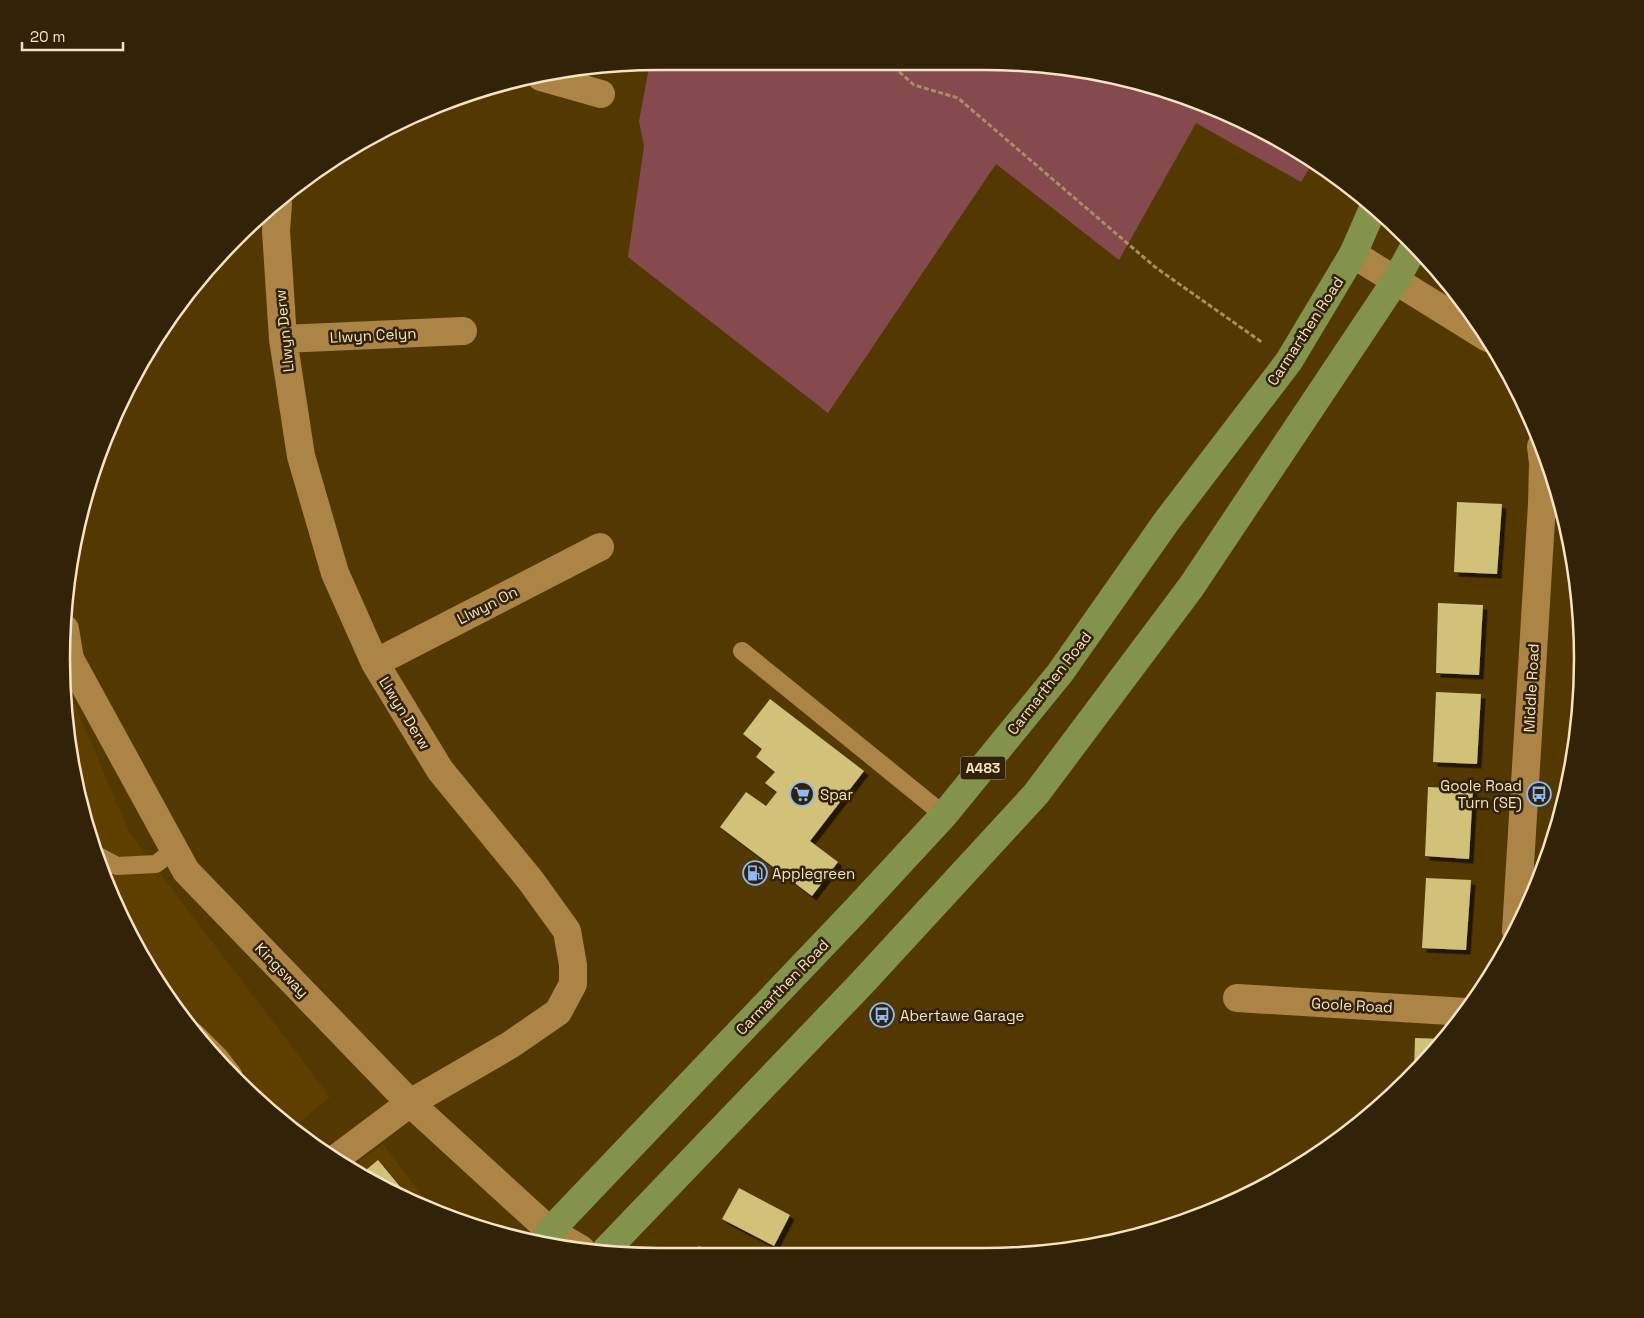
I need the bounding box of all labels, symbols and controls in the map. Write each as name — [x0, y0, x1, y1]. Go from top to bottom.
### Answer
scale bar — [22, 20, 124, 52]
text: 20 m — [30, 27, 65, 46]
street label: Carmarthen Road — [1263, 273, 1347, 389]
street label: Llwyn Derw — [270, 289, 298, 373]
street label: Llwyn Celyn — [329, 323, 417, 347]
street label: Llwyn On — [454, 582, 520, 628]
street label: Carmarthen Road — [1003, 628, 1095, 738]
street label: Middle Road — [1519, 643, 1543, 733]
street label: Llwyn Derw — [375, 673, 435, 753]
road number: A483 — [960, 756, 1006, 780]
place label: Goole Road Turn (SE) — [1440, 776, 1522, 813]
supermarket icon: Spar — [789, 781, 815, 807]
bus stop icon: Goole Road Turn (SE) — [1526, 781, 1552, 807]
place label: Spar — [820, 785, 853, 804]
fuel station icon: Applegreen — [742, 860, 768, 886]
place label: Applegreen — [772, 864, 855, 883]
street label: Carmarthen Road — [731, 935, 833, 1039]
street label: Kingsway — [251, 939, 313, 1001]
street label: Goole Road — [1311, 993, 1393, 1017]
bus stop icon: Abertawe Garage — [869, 1002, 895, 1028]
place label: Abertawe Garage — [900, 1006, 1025, 1025]

